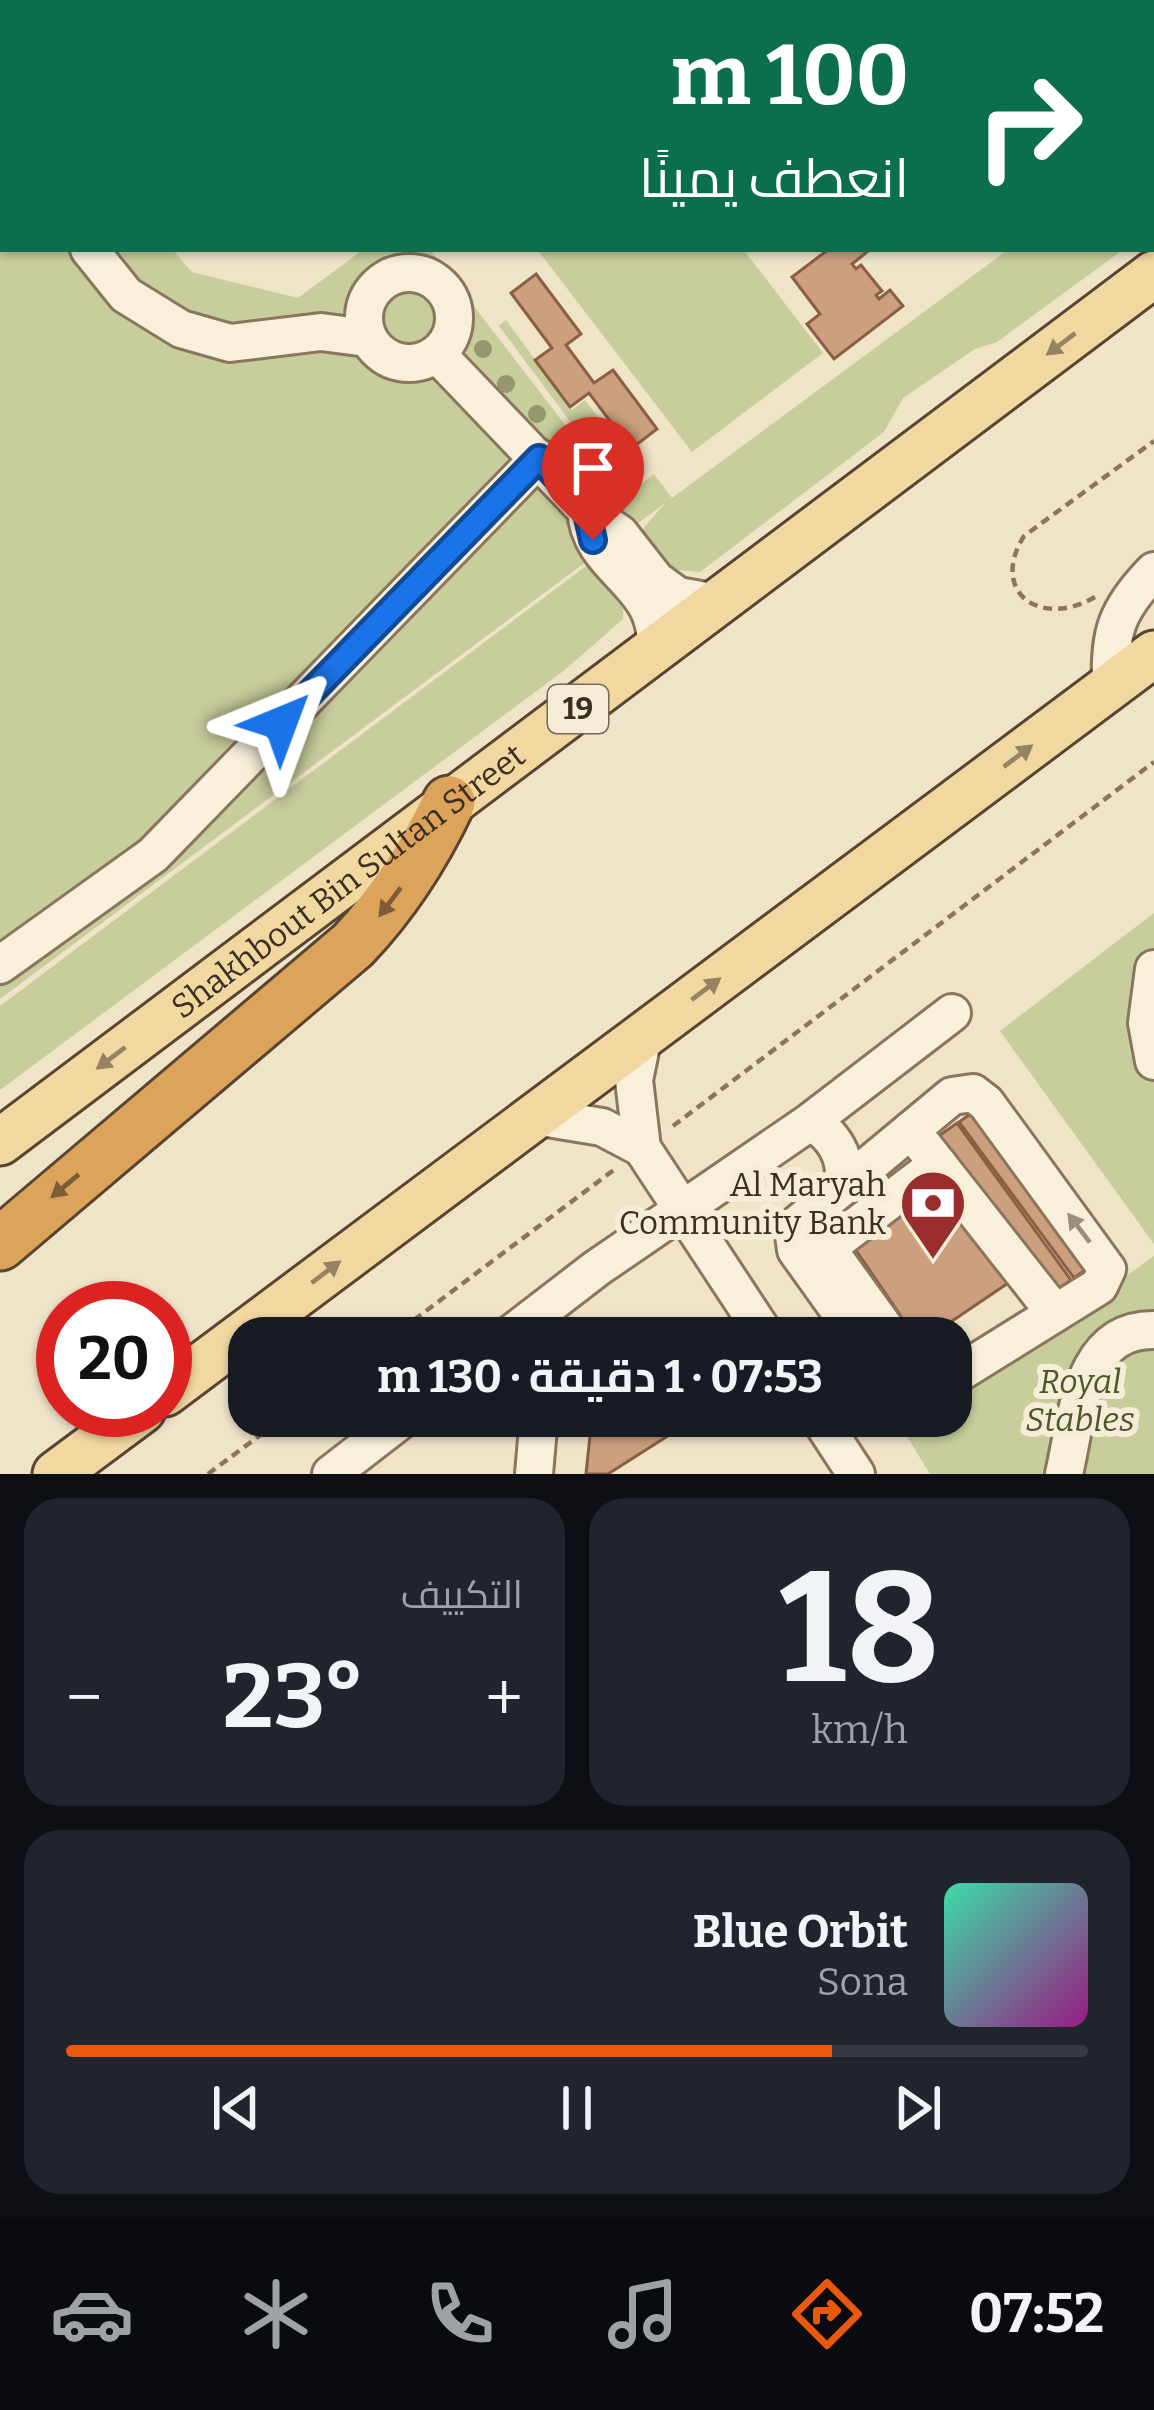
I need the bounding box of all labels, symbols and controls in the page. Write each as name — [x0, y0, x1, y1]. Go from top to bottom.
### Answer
text: 100 m — [671, 25, 909, 126]
icon: right — [951, 48, 1107, 204]
text: انعطف يمينًا — [639, 147, 909, 211]
one-way arrow — [1045, 332, 1076, 356]
pin — [542, 417, 644, 540]
icon: arrive — [560, 435, 626, 501]
position arrow — [218, 660, 344, 786]
road number: 19 — [548, 685, 608, 733]
street label: Shakhbout Bin Sultan Street — [164, 736, 533, 1027]
one-way arrow — [1002, 744, 1034, 768]
one-way arrow — [379, 886, 403, 918]
one-way arrow — [690, 977, 722, 1002]
one-way arrow — [95, 1045, 127, 1070]
place label: Al Maryah Community Bank — [619, 1165, 886, 1243]
bank icon: Al Maryah Community Bank — [898, 1168, 968, 1262]
one-way arrow — [50, 1172, 80, 1198]
one-way arrow — [1067, 1212, 1092, 1244]
one-way arrow — [310, 1261, 342, 1285]
speed limit sign: 20 — [36, 1281, 192, 1437]
text: 07:53 · 1 دقيقة · 130 m — [377, 1350, 823, 1404]
park label: Royal Stables — [1025, 1362, 1135, 1440]
text: 18 — [779, 1535, 940, 1722]
text: التكييف — [401, 1572, 523, 1618]
text: 23° — [223, 1643, 365, 1751]
text: − — [66, 1658, 102, 1737]
text: + — [485, 1658, 523, 1737]
text: km/h — [811, 1707, 908, 1753]
text: Blue Orbit — [693, 1905, 908, 1959]
text: Sona — [817, 1959, 908, 2005]
icon: previous — [203, 2075, 269, 2141]
icon: pause — [544, 2075, 610, 2141]
icon: next — [885, 2075, 951, 2141]
icon: car — [50, 2272, 134, 2356]
icon: climate — [234, 2272, 318, 2356]
icon: phone — [418, 2272, 502, 2356]
icon: music — [601, 2272, 685, 2356]
icon: directions — [785, 2272, 869, 2356]
text: 07:52 — [969, 2282, 1104, 2346]

